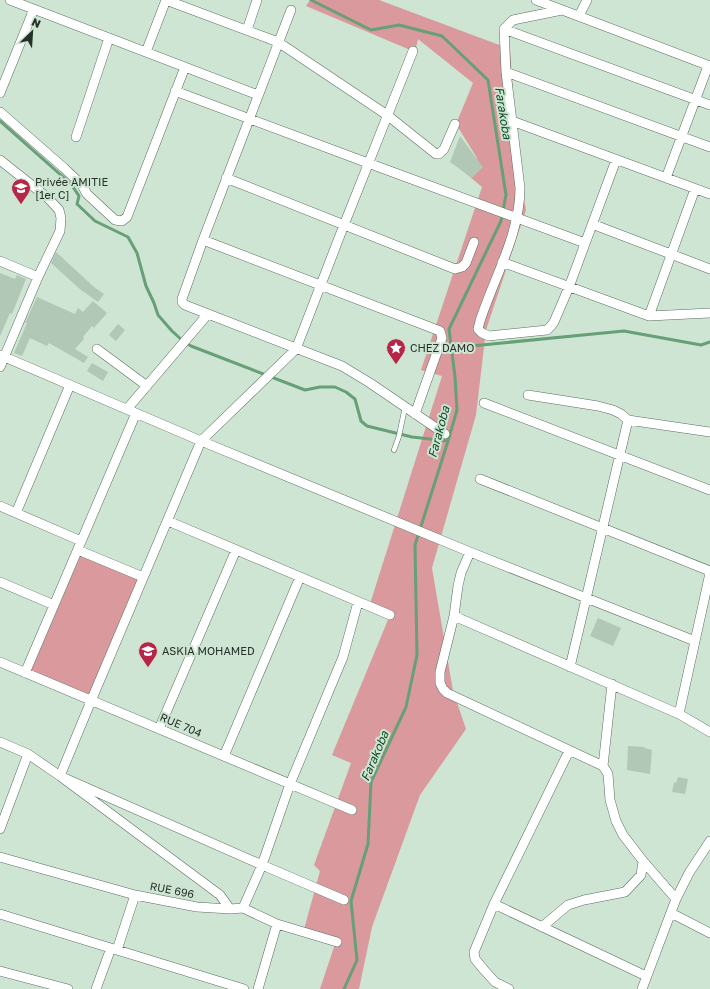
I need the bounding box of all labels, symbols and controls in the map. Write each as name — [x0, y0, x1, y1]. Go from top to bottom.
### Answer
north arrow — [12, 12, 52, 52]
text: N — [30, 15, 43, 30]
water label: Farakoba — [492, 86, 515, 141]
place label: Privée AMITIE [1er C] — [35, 175, 108, 201]
school or university icon: Privée AMITIE [1er C] — [10, 177, 32, 205]
place icon: CHEZ DAMO — [385, 337, 407, 365]
place label: CHEZ DAMO — [410, 341, 474, 354]
water label: Farakoba — [424, 403, 453, 459]
school or university icon: ASKIA MOHAMED — [137, 640, 159, 668]
place label: ASKIA MOHAMED — [162, 644, 255, 657]
street label: RUE 704 — [158, 710, 204, 739]
water label: Farakoba — [357, 727, 392, 783]
street label: RUE 696 — [149, 879, 196, 900]

